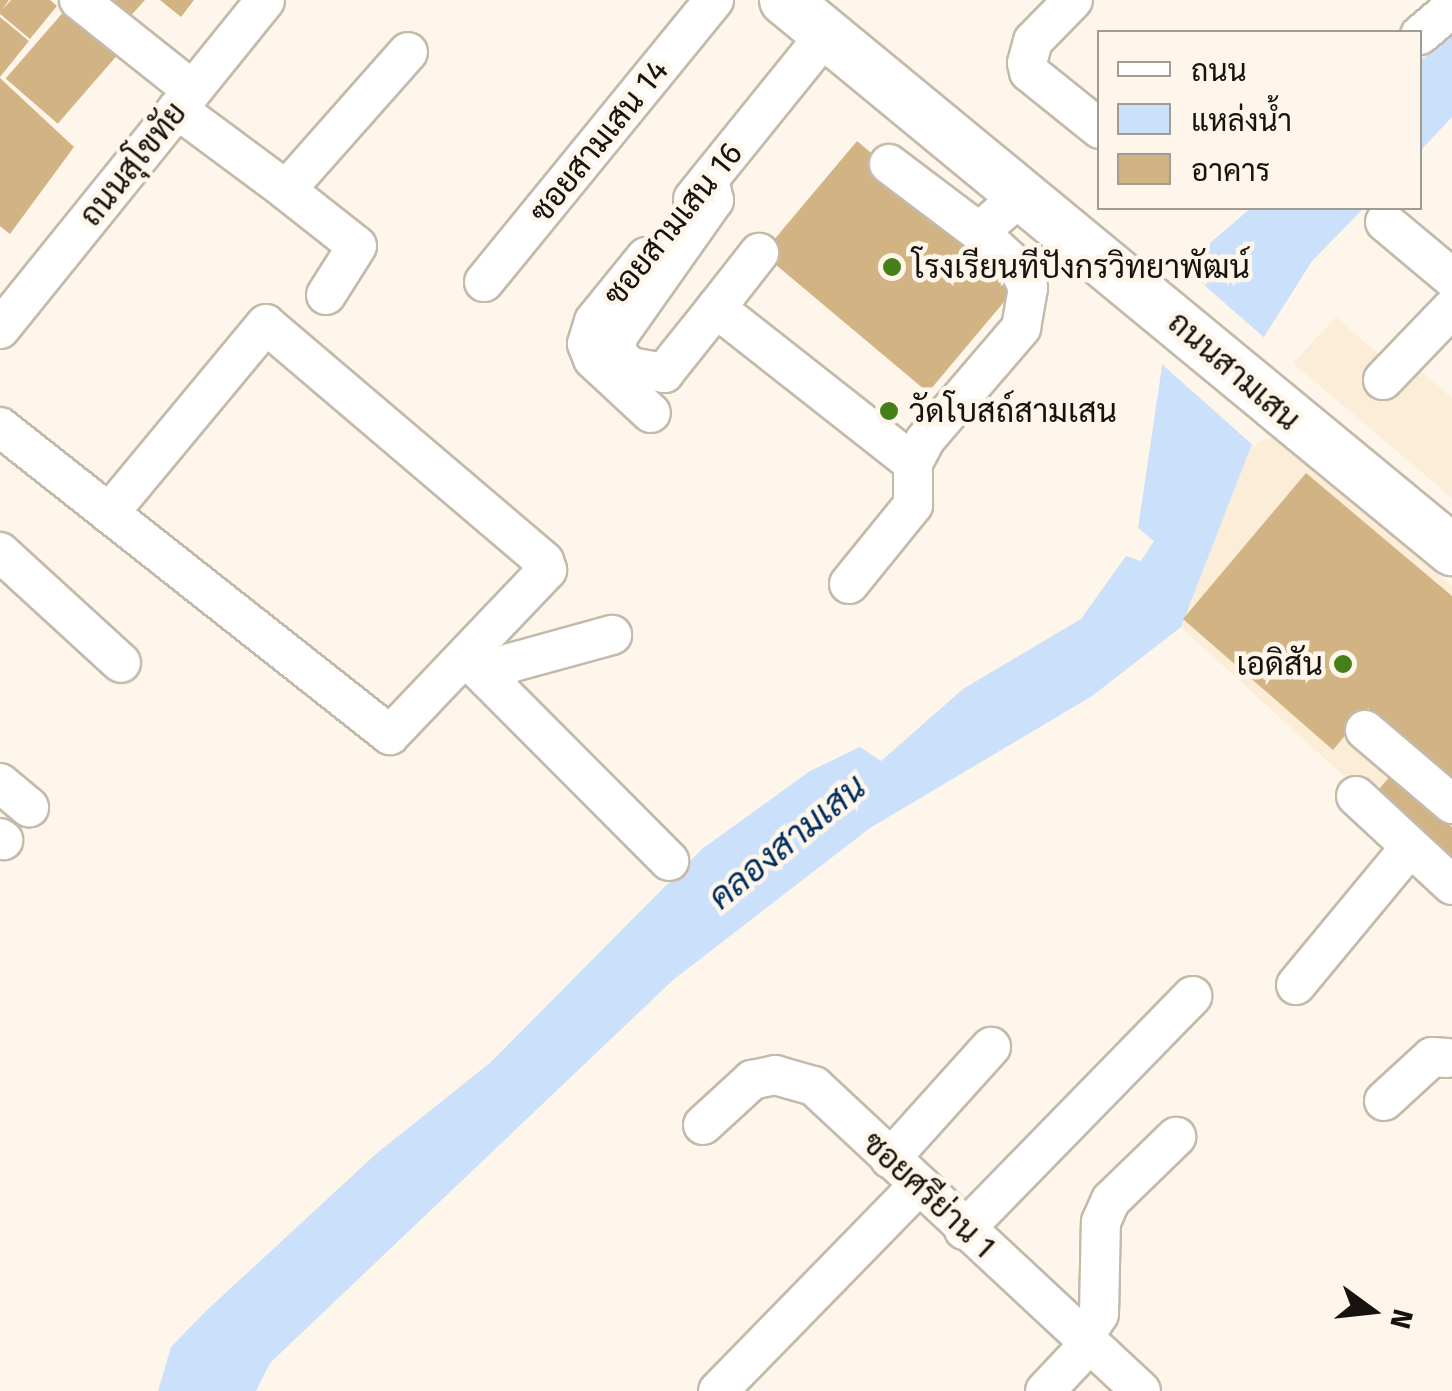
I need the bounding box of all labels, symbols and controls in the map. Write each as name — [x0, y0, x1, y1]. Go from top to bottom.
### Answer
legend — [1097, 30, 1422, 210]
street label: ซอยสามเสน 14 — [522, 52, 676, 230]
text: ถนน — [1191, 53, 1247, 89]
street label: ถนนสุโขทัย — [71, 94, 195, 234]
text: แหล่งน้ำ — [1191, 103, 1292, 139]
street label: ซอยสามเสน 16 — [596, 135, 750, 313]
text: อาคาร — [1191, 153, 1270, 189]
place label: โรงเรียนทีปังกรวิทยาพัฒน์ — [912, 248, 1250, 286]
marker: โรงเรียนทีปังกรวิทยาพัฒน์ — [881, 256, 903, 278]
street label: ถนนสามเสน — [1160, 303, 1308, 439]
place label: วัดโบสถ์สามเสน — [909, 392, 1117, 430]
marker: วัดโบสถ์สามเสน — [878, 400, 900, 422]
place label: เอดิสัน — [1236, 645, 1323, 683]
marker: เอดิสัน — [1332, 653, 1354, 675]
water label: คลองสามเสน — [700, 766, 874, 918]
street label: ซอยศรีย่าน 1 — [854, 1124, 1004, 1266]
north arrow — [1322, 1261, 1422, 1361]
text: N — [1383, 1306, 1420, 1332]

